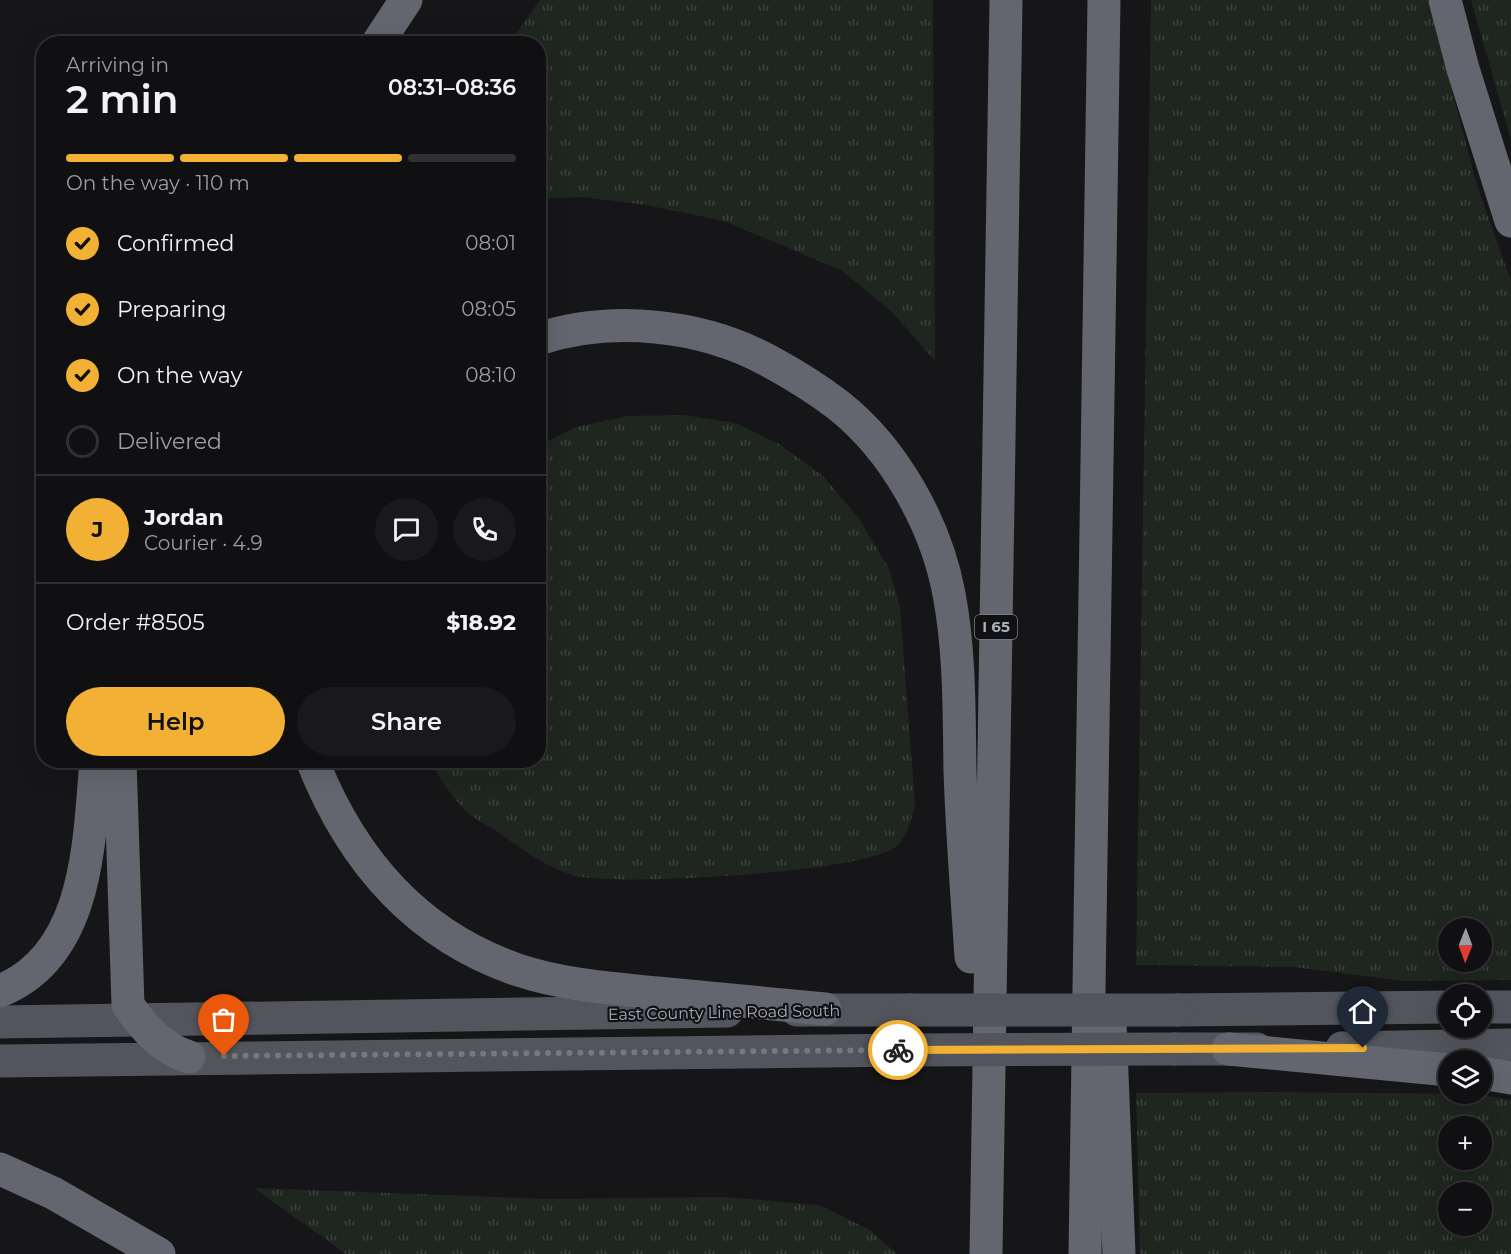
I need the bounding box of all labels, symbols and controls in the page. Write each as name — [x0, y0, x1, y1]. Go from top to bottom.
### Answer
text: Arriving in — [66, 53, 169, 77]
text: 08:31–08:36 — [388, 74, 516, 101]
text: 2 min — [66, 75, 179, 123]
text: On the way · 110 m — [66, 171, 250, 195]
icon: check — [66, 227, 99, 260]
text: Confirmed — [117, 230, 234, 257]
text: 08:01 — [465, 231, 516, 255]
icon: check — [66, 293, 99, 326]
text: Preparing — [117, 296, 226, 323]
text: 08:05 — [461, 297, 516, 321]
icon: check — [66, 359, 99, 392]
text: On the way — [117, 362, 242, 389]
text: 08:10 — [465, 363, 516, 387]
text: Delivered — [117, 428, 222, 455]
button: chat — [375, 498, 438, 561]
button: phone — [453, 498, 516, 561]
text: Jordan — [144, 504, 224, 531]
text: J — [92, 516, 103, 543]
text: Courier · 4.9 — [144, 531, 263, 555]
text: Order #8505 — [66, 609, 205, 636]
text: $18.92 — [446, 609, 516, 636]
road number: I 65 — [975, 615, 1017, 639]
button: Help — [66, 687, 285, 756]
button: Share — [297, 687, 516, 756]
north arrow — [1438, 918, 1492, 972]
map controls — [1438, 918, 1492, 1236]
button: locate — [1438, 984, 1492, 1038]
pin — [1337, 986, 1388, 1048]
pin — [198, 994, 249, 1056]
icon: home — [1346, 995, 1379, 1028]
street label: East County Line Road South — [608, 1001, 840, 1024]
icon: bag — [207, 1003, 240, 1036]
courier — [868, 1020, 928, 1080]
icon: bike — [882, 1034, 915, 1067]
button: layers — [1438, 1050, 1492, 1104]
button: + — [1438, 1116, 1492, 1170]
button: − — [1438, 1182, 1492, 1236]

